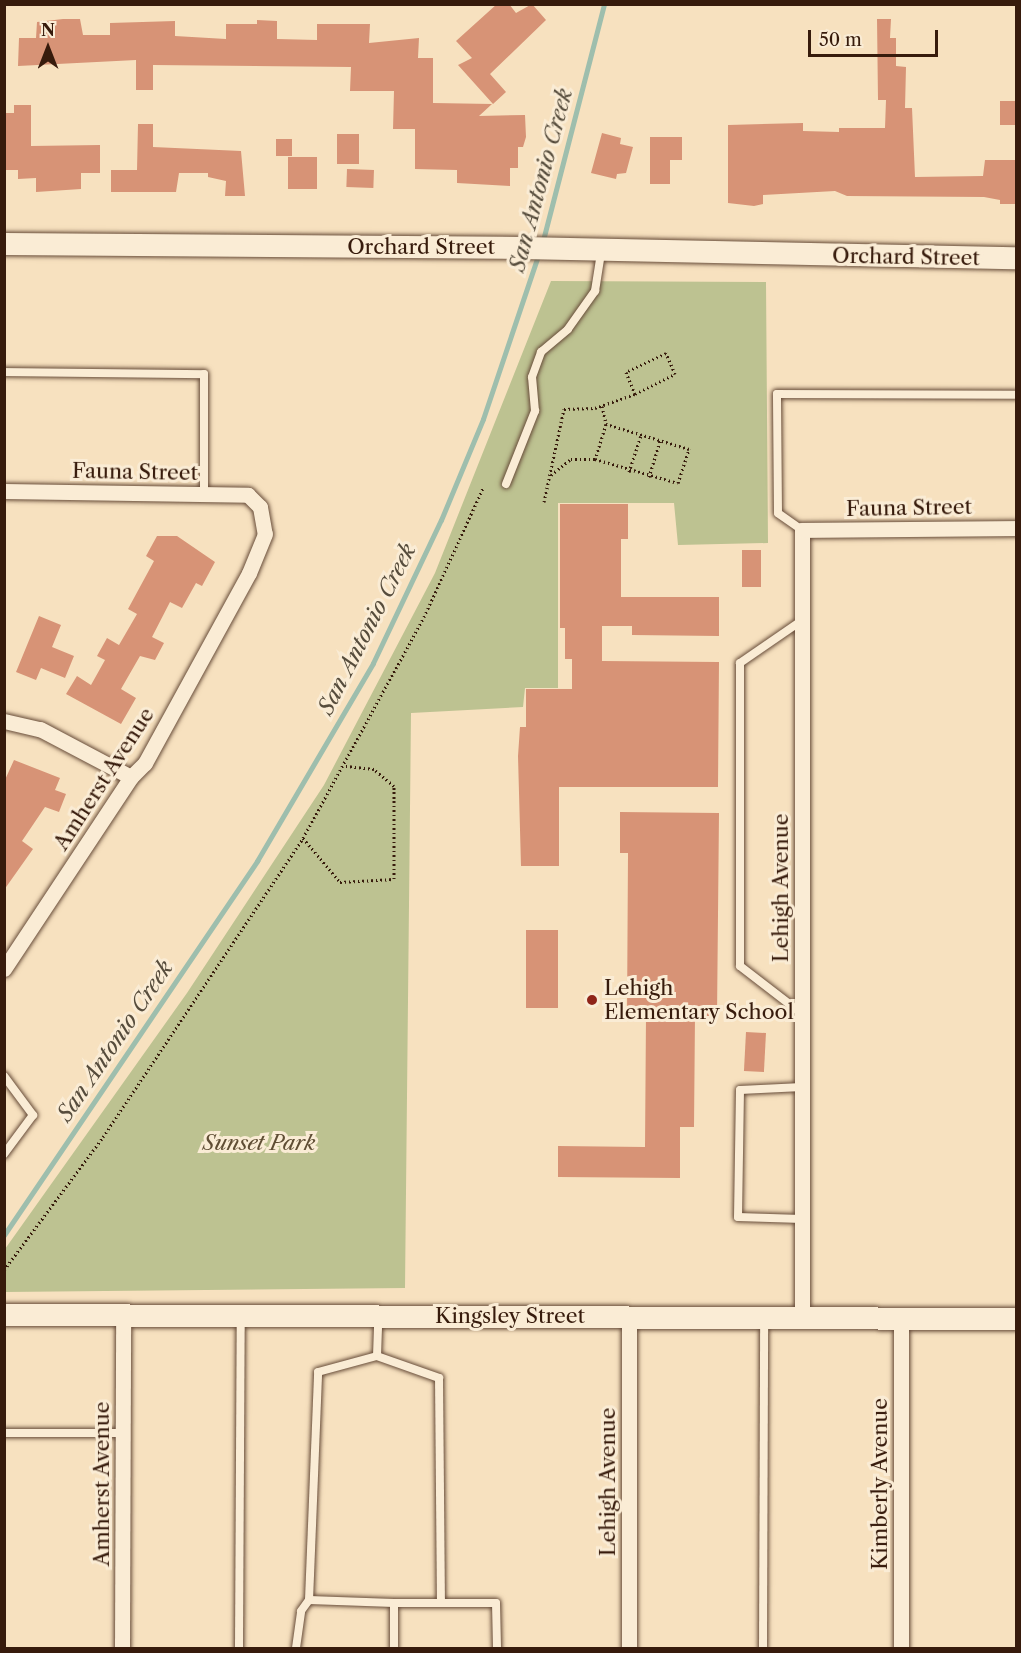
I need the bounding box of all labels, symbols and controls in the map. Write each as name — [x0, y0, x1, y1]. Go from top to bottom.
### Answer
north arrow — [18, 18, 78, 78]
scale bar — [811, 18, 942, 56]
text: N — [41, 20, 55, 40]
text: 50 m — [819, 29, 862, 51]
water label: San Antonio Creek — [504, 86, 578, 274]
street label: Orchard Street — [347, 234, 495, 260]
street label: Orchard Street — [832, 243, 980, 271]
street label: Fauna Street — [72, 458, 198, 486]
street label: Fauna Street — [846, 494, 972, 522]
water label: San Antonio Creek — [313, 539, 421, 719]
street label: Amherst Avenue — [48, 703, 160, 855]
street label: Lehigh Avenue — [768, 813, 794, 963]
water label: San Antonio Creek — [51, 956, 179, 1126]
place label: Lehigh Elementary School — [604, 975, 794, 1025]
marker: Lehigh Elementary School — [585, 993, 599, 1007]
park label: Sunset Park — [203, 1130, 315, 1156]
street label: Kingsley Street — [435, 1303, 585, 1329]
street label: Kimberly Avenue — [867, 1397, 893, 1571]
street label: Amherst Avenue — [89, 1401, 115, 1567]
street label: Lehigh Avenue — [595, 1407, 621, 1557]

